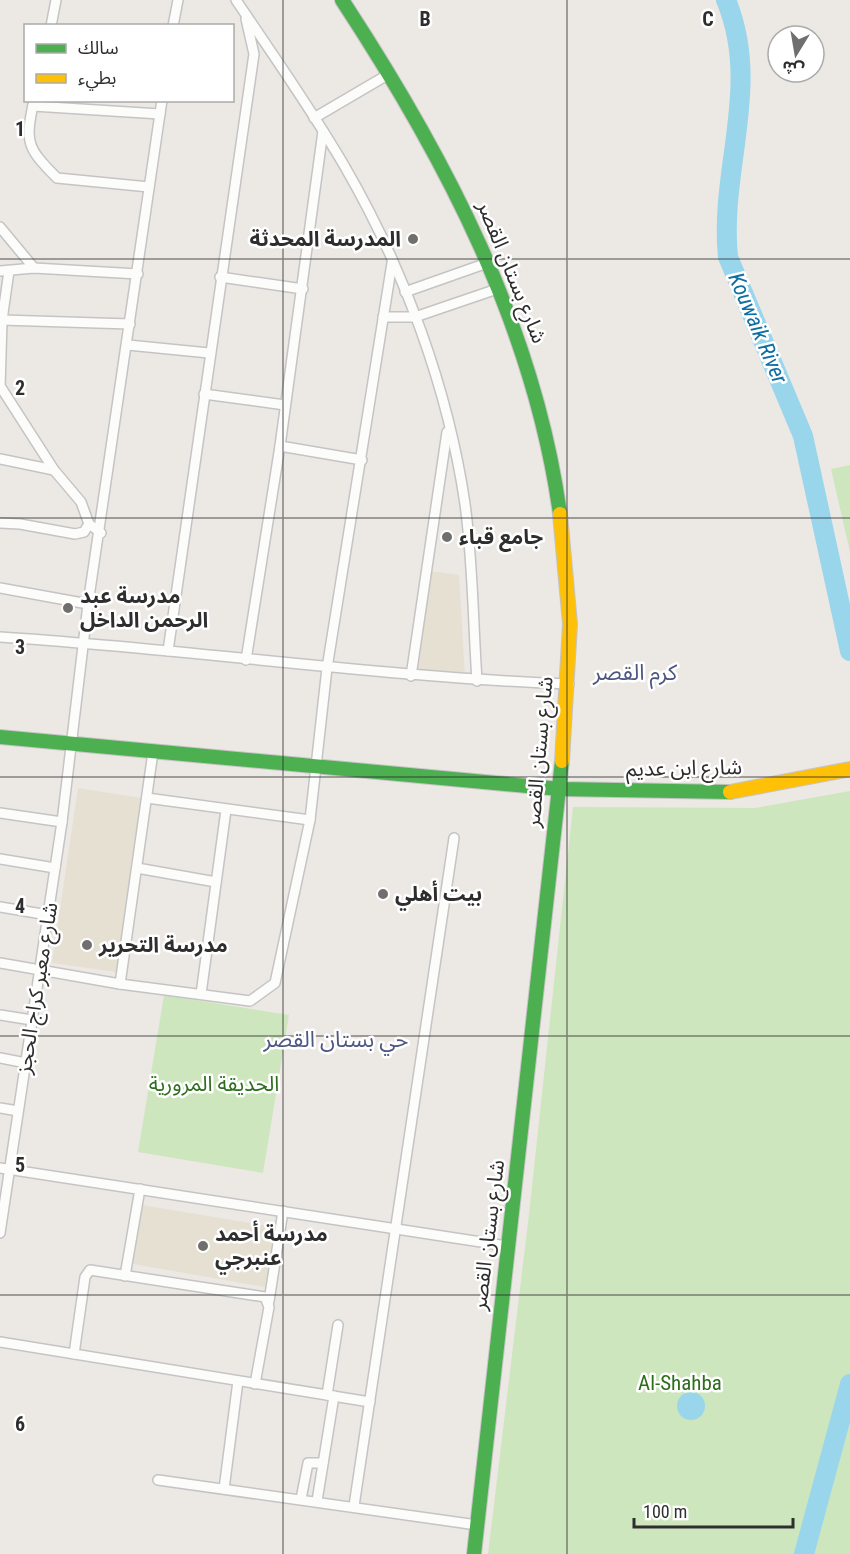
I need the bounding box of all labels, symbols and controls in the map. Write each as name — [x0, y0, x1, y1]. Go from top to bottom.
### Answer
text: B — [419, 7, 431, 31]
text: C — [702, 7, 714, 31]
legend — [24, 24, 234, 102]
north arrow — [766, 24, 826, 84]
text: سالك — [78, 37, 119, 58]
text: ش — [781, 57, 806, 80]
text: بطيء — [78, 67, 116, 91]
text: 1 — [15, 117, 25, 141]
street label: شارع بستان القصر — [469, 196, 552, 348]
place label: المدرسة المحدثة — [249, 227, 401, 251]
marker: المدرسة المحدثة — [406, 232, 420, 246]
water label: Kouwaik River — [723, 269, 793, 388]
text: 2 — [15, 376, 25, 400]
place label: جامع قباء — [459, 525, 543, 552]
marker: جامع قباء — [440, 530, 454, 544]
place label: مدرسة عبد الرحمن الداخل — [80, 584, 208, 632]
marker: مدرسة عبد الرحمن الداخل — [61, 601, 75, 615]
text: 3 — [15, 635, 25, 659]
district label: كرم القصر — [592, 660, 678, 689]
street label: شارع بستان القصر — [520, 675, 561, 830]
street label: شارع ابن عديم — [626, 755, 742, 784]
place label: بيت أهلي — [395, 880, 482, 911]
marker: بيت أهلي — [376, 887, 390, 901]
text: 4 — [15, 894, 25, 918]
street label: شارع معبر كراج الحجز — [11, 901, 65, 1077]
place label: مدرسة التحرير — [98, 933, 228, 957]
marker: مدرسة التحرير — [80, 938, 94, 952]
district label: حي بستان القصر — [263, 1027, 409, 1056]
park label: الحديقة المرورية — [149, 1072, 279, 1096]
text: 5 — [15, 1153, 25, 1177]
street label: شارع بستان القصر — [467, 1158, 512, 1313]
place label: مدرسة أحمد عنبرجي — [215, 1220, 328, 1275]
marker: مدرسة أحمد عنبرجي — [196, 1239, 210, 1253]
park label: Al-Shahba — [638, 1371, 722, 1395]
text: 6 — [15, 1412, 25, 1436]
scale bar — [634, 1491, 793, 1529]
text: 100 m — [643, 1501, 687, 1522]

